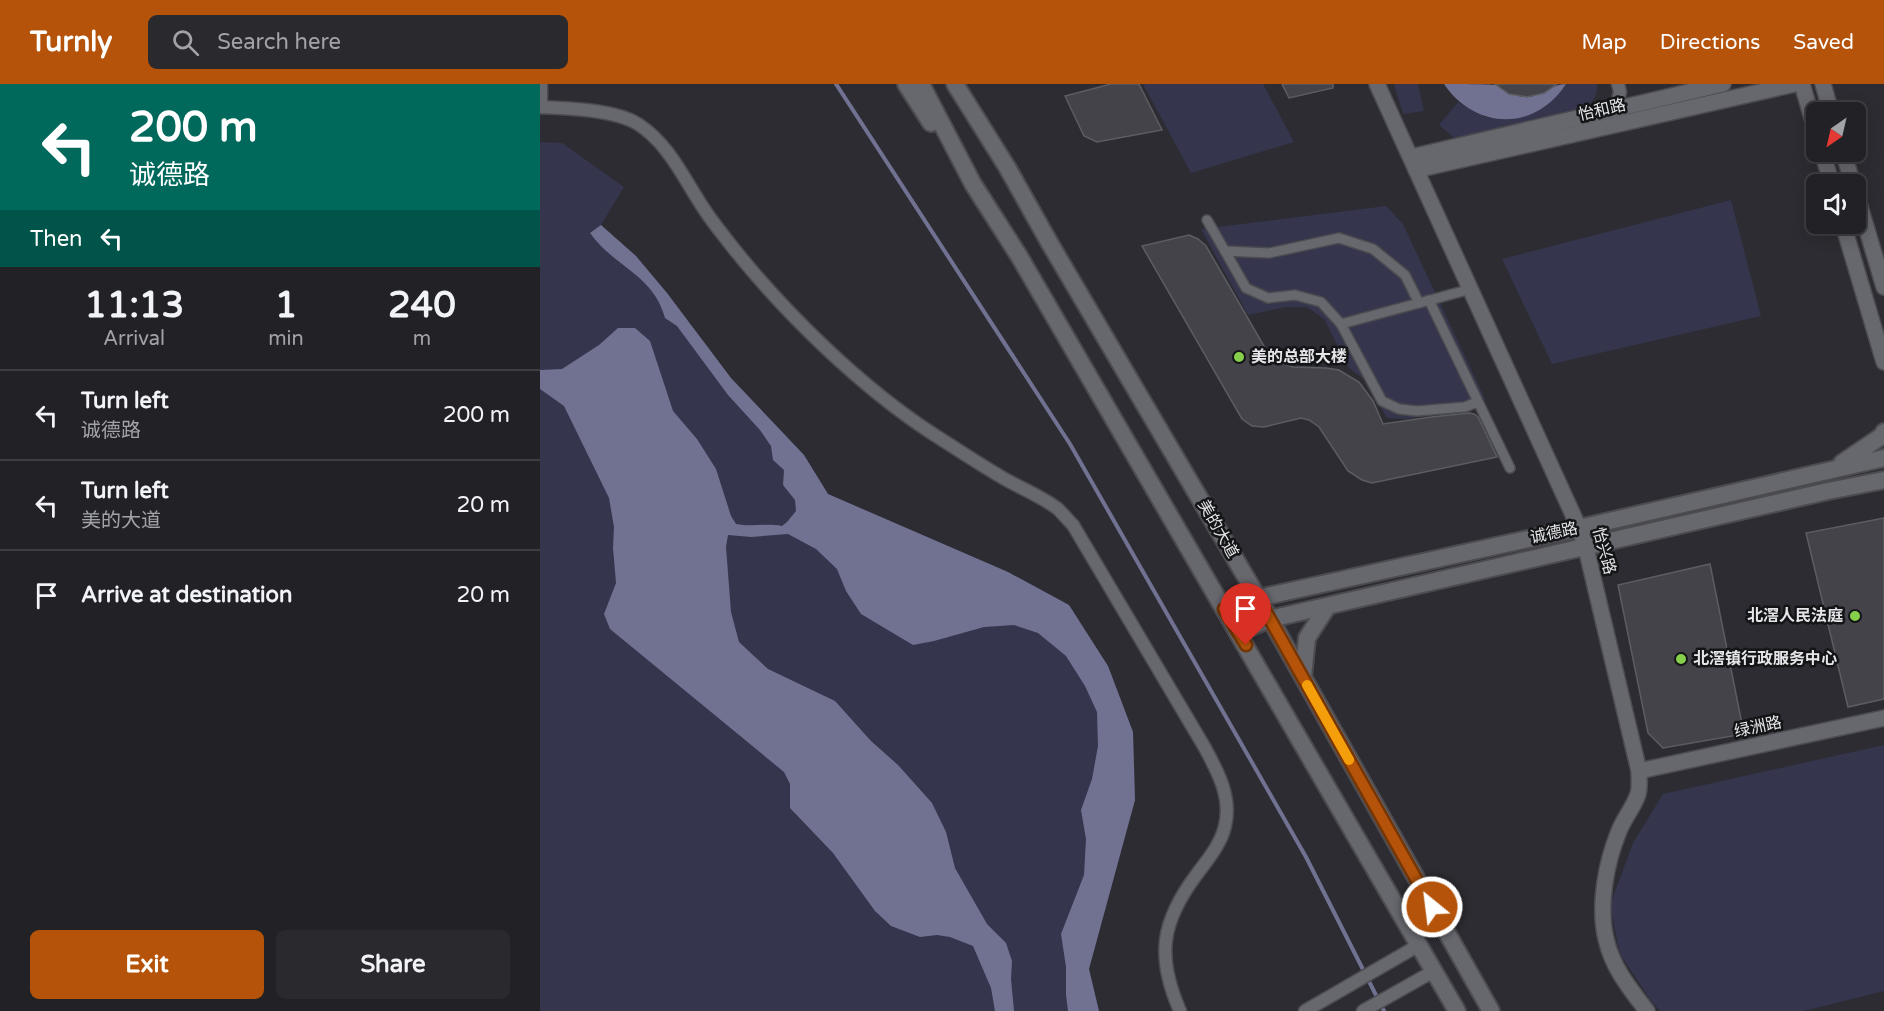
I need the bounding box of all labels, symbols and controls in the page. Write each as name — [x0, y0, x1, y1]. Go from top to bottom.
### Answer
search box — [148, 15, 568, 69]
text: Turnly — [30, 25, 112, 59]
icon: search — [169, 26, 202, 59]
text: Search here — [217, 29, 341, 55]
text: Map — [1581, 30, 1627, 55]
text: Directions — [1660, 30, 1760, 55]
text: Saved — [1793, 30, 1854, 55]
street label: 怡和路 — [1576, 95, 1628, 125]
text: 200 m — [129, 102, 258, 153]
north arrow — [1806, 102, 1866, 162]
map controls — [1806, 102, 1866, 234]
icon: left — [30, 108, 108, 186]
text: 诚德路 — [129, 159, 210, 192]
button: sound — [1806, 174, 1866, 234]
icon: left — [95, 222, 128, 255]
text: Then — [30, 226, 83, 252]
text: 11:13 — [84, 284, 184, 327]
text: 1 — [275, 284, 297, 327]
text: 240 — [388, 284, 456, 327]
text: Arrival — [103, 327, 165, 351]
text: min — [268, 327, 304, 351]
text: m — [413, 327, 431, 351]
place label: 美的总部大楼 — [1251, 347, 1347, 367]
marker: 美的总部大楼 — [1232, 350, 1246, 364]
text: Turn left — [81, 388, 169, 414]
icon: left — [30, 399, 63, 432]
text: 200 m — [443, 402, 510, 428]
text: 诚德路 — [81, 419, 141, 443]
text: Turn left — [81, 478, 169, 504]
icon: left — [30, 489, 63, 522]
text: 20 m — [456, 492, 510, 518]
street label: 美的大道 — [1193, 496, 1243, 562]
text: 美的大道 — [81, 509, 161, 533]
street label: 诚德路 — [1528, 518, 1580, 548]
street label: 怡兴路 — [1588, 525, 1620, 577]
icon: arrive — [30, 579, 63, 612]
text: Arrive at destination — [81, 582, 292, 608]
text: 20 m — [456, 582, 510, 608]
pin — [1220, 583, 1271, 645]
icon: arrive — [1229, 592, 1262, 625]
place label: 北滘人民法庭 — [1747, 606, 1843, 626]
marker: 北滘人民法庭 — [1848, 609, 1862, 623]
place label: 北滘镇行政服务中心 — [1693, 649, 1837, 669]
marker: 北滘镇行政服务中心 — [1674, 652, 1688, 666]
street label: 绿洲路 — [1732, 712, 1784, 742]
position arrow — [1400, 875, 1464, 939]
button: Exit — [30, 930, 264, 999]
button: Share — [276, 930, 510, 999]

